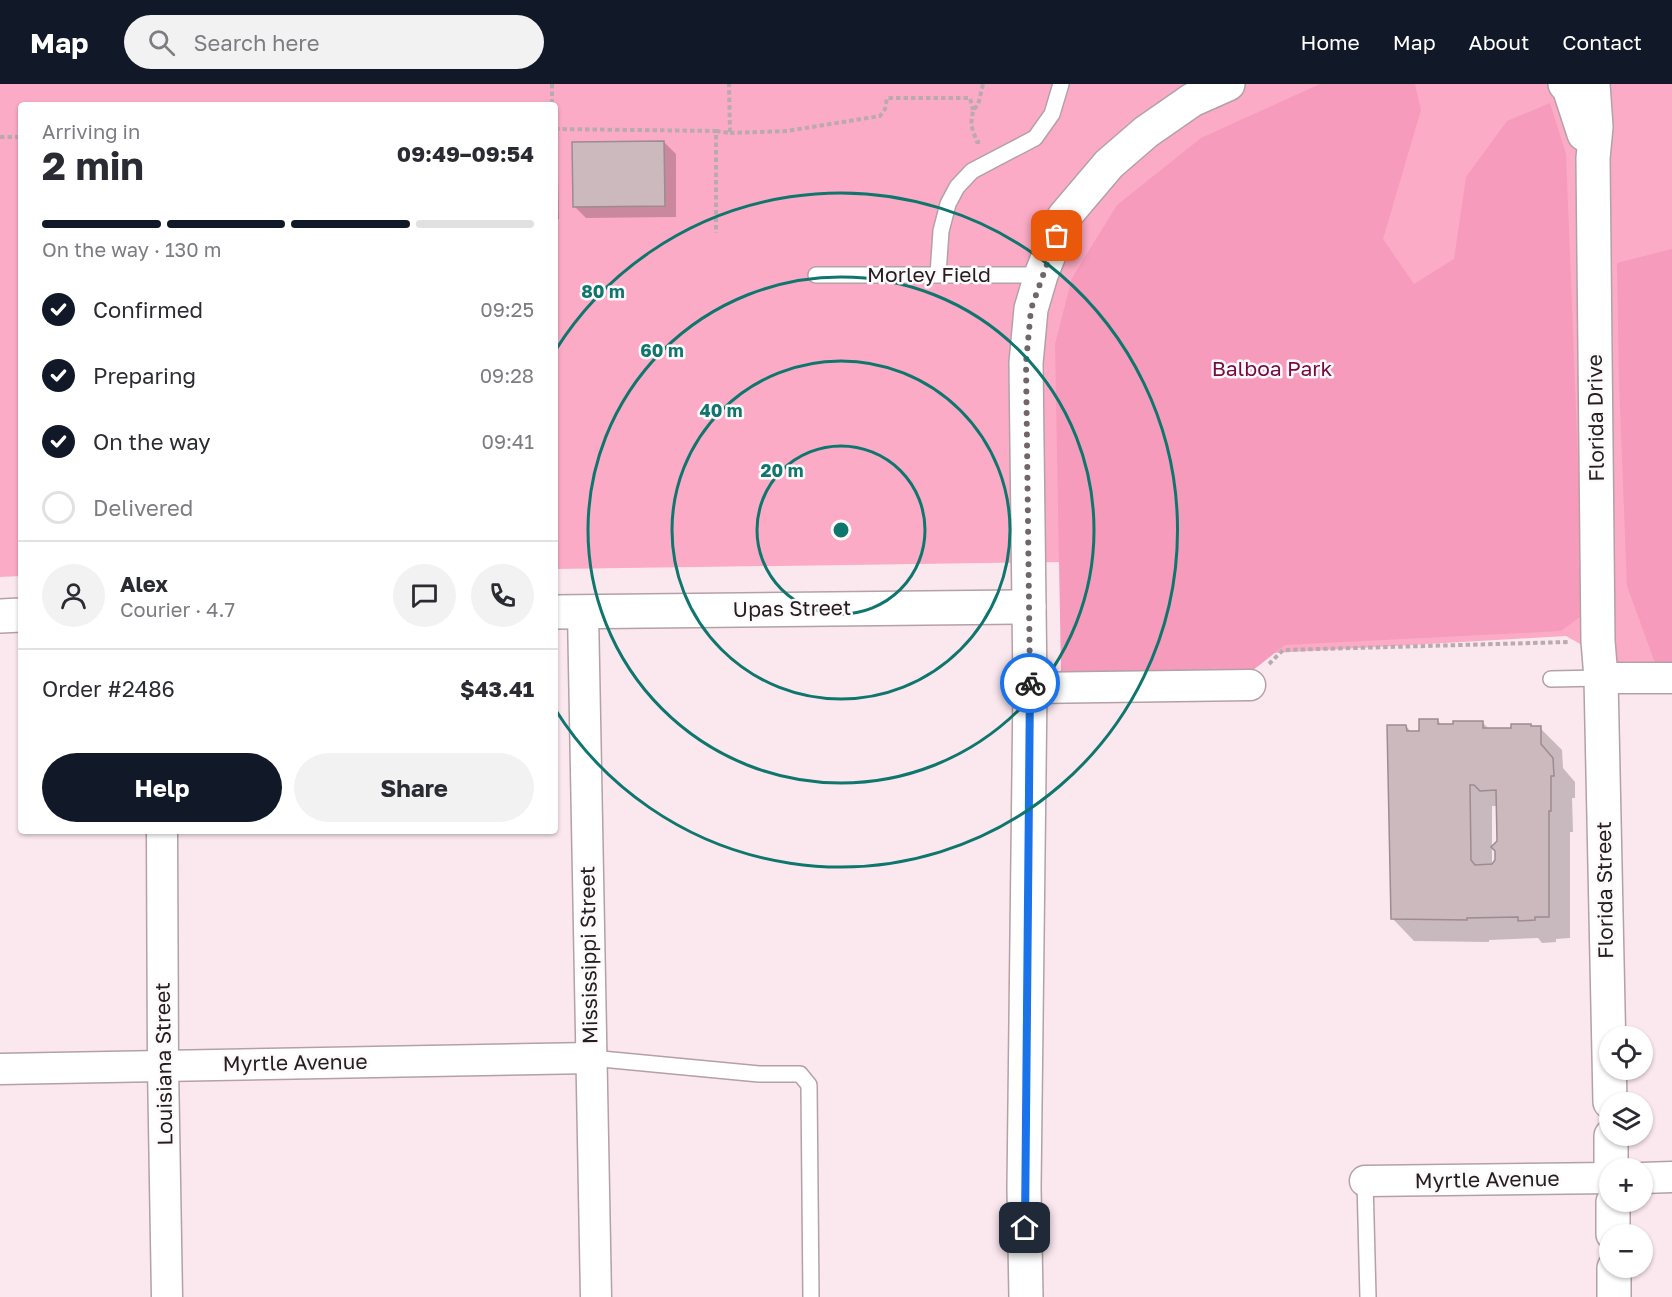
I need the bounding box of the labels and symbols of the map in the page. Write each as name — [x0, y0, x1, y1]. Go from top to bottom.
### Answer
pin — [1031, 210, 1082, 261]
street label: Morley Field — [867, 261, 991, 287]
text: 80 m — [581, 280, 625, 302]
text: 60 m — [640, 339, 684, 361]
street label: Florida Drive — [1581, 354, 1609, 482]
park label: Balboa Park — [1212, 355, 1333, 381]
text: 40 m — [699, 399, 743, 421]
text: 20 m — [761, 459, 803, 481]
centre of rings — [831, 520, 851, 540]
street label: Upas Street — [732, 594, 852, 622]
courier — [1000, 653, 1060, 713]
street label: Florida Street — [1590, 821, 1618, 959]
street label: Mississippi Street — [573, 866, 603, 1044]
street label: Louisiana Street — [149, 982, 177, 1146]
street label: Myrtle Avenue — [222, 1048, 368, 1076]
street label: Myrtle Avenue — [1414, 1165, 1560, 1193]
pin — [999, 1202, 1050, 1253]

